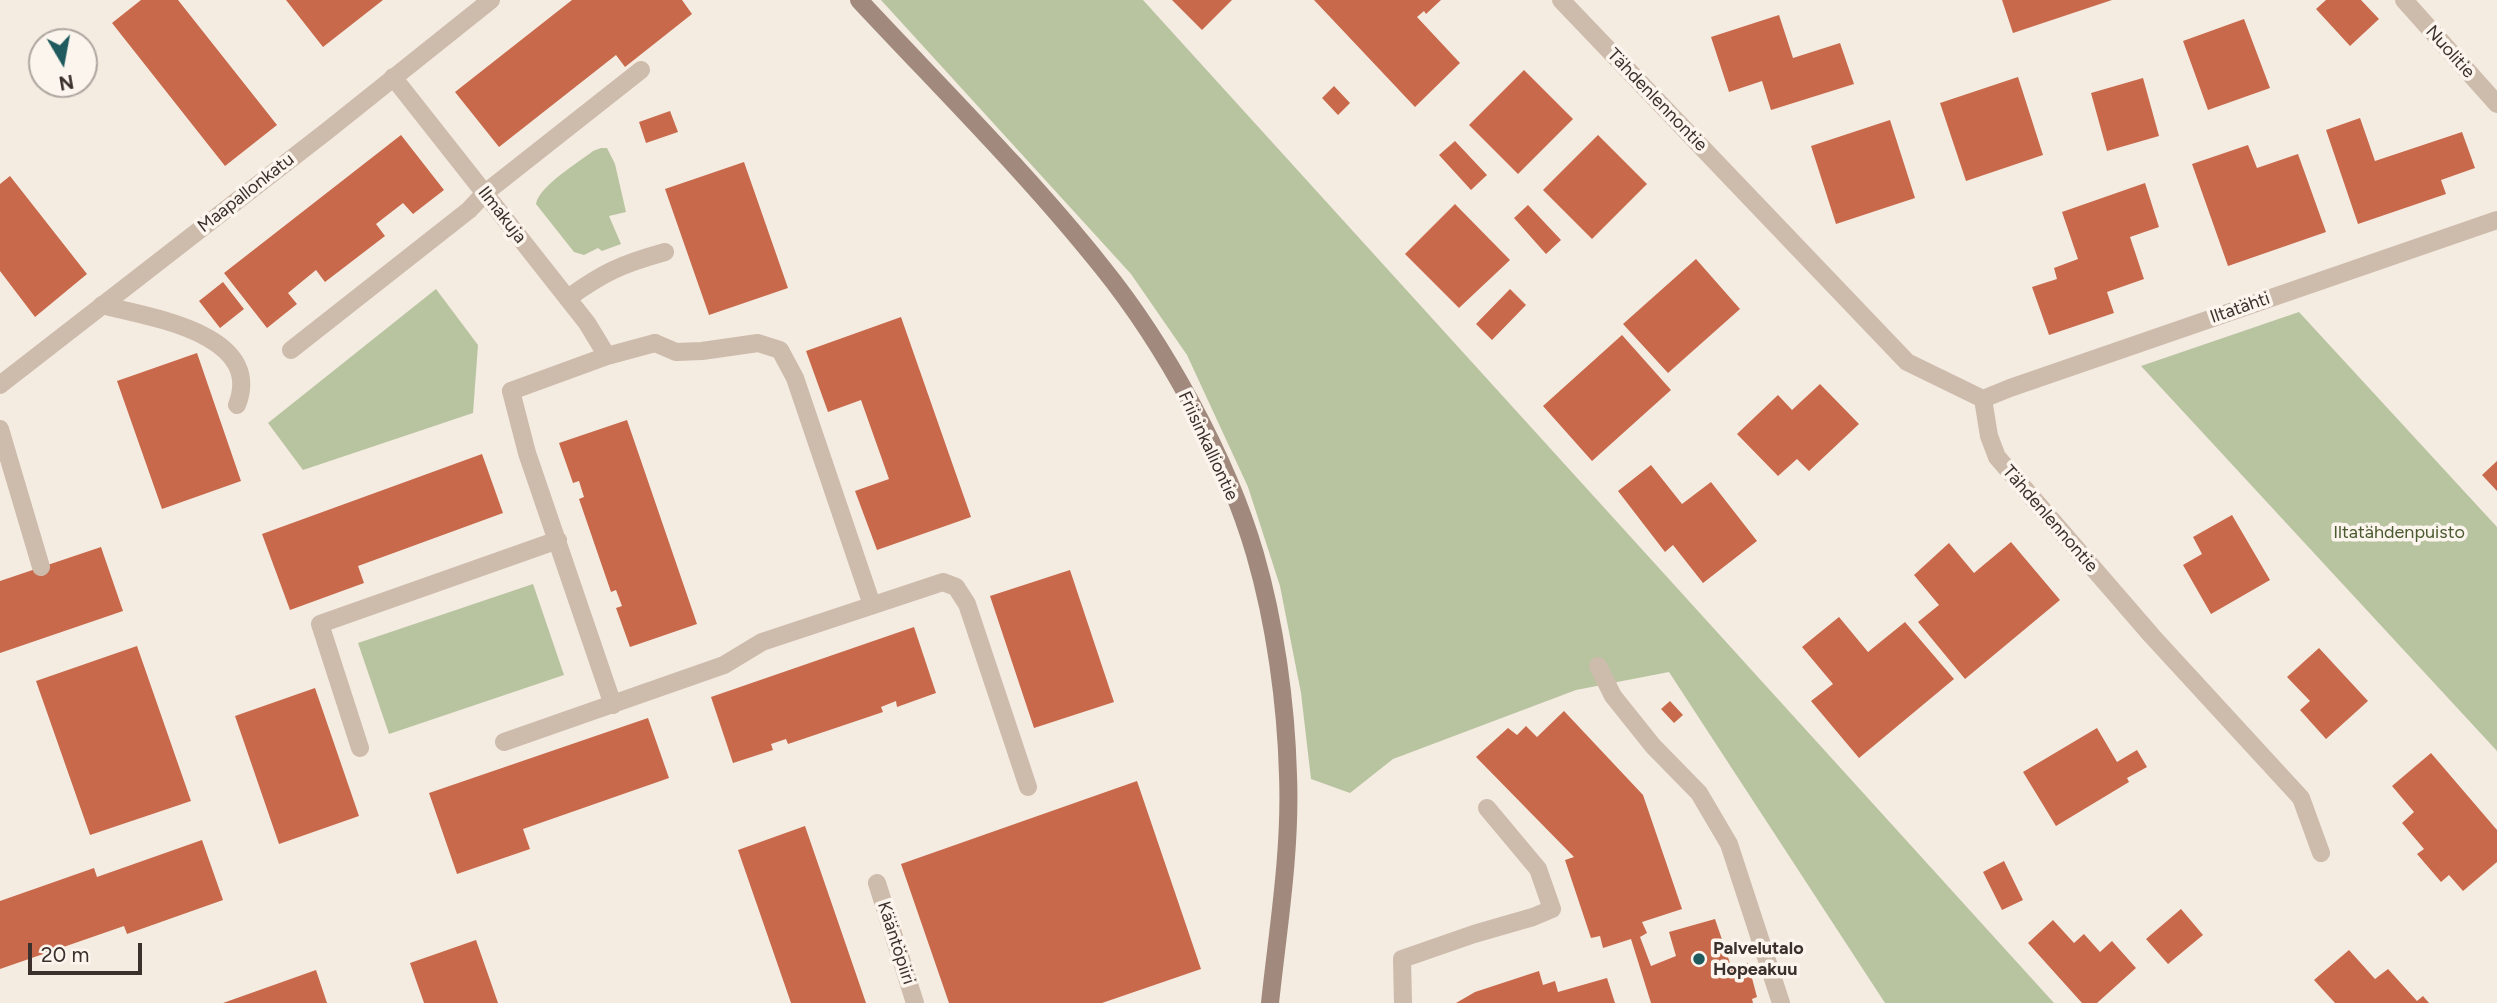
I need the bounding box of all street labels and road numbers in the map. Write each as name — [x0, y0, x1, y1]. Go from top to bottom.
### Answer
street label: Nuolitie — [2421, 21, 2479, 83]
street label: Tähdenlennontie — [1602, 44, 1712, 156]
street label: Maapallonkatu — [193, 149, 299, 237]
street label: Ilmakuja — [473, 182, 531, 248]
street label: Iltatähti — [2207, 288, 2273, 328]
street label: Friisinkalliontie — [1173, 388, 1243, 504]
street label: Tähdenlennontie — [1998, 461, 2102, 577]
street label: Kääntöpiiri — [872, 899, 920, 987]

